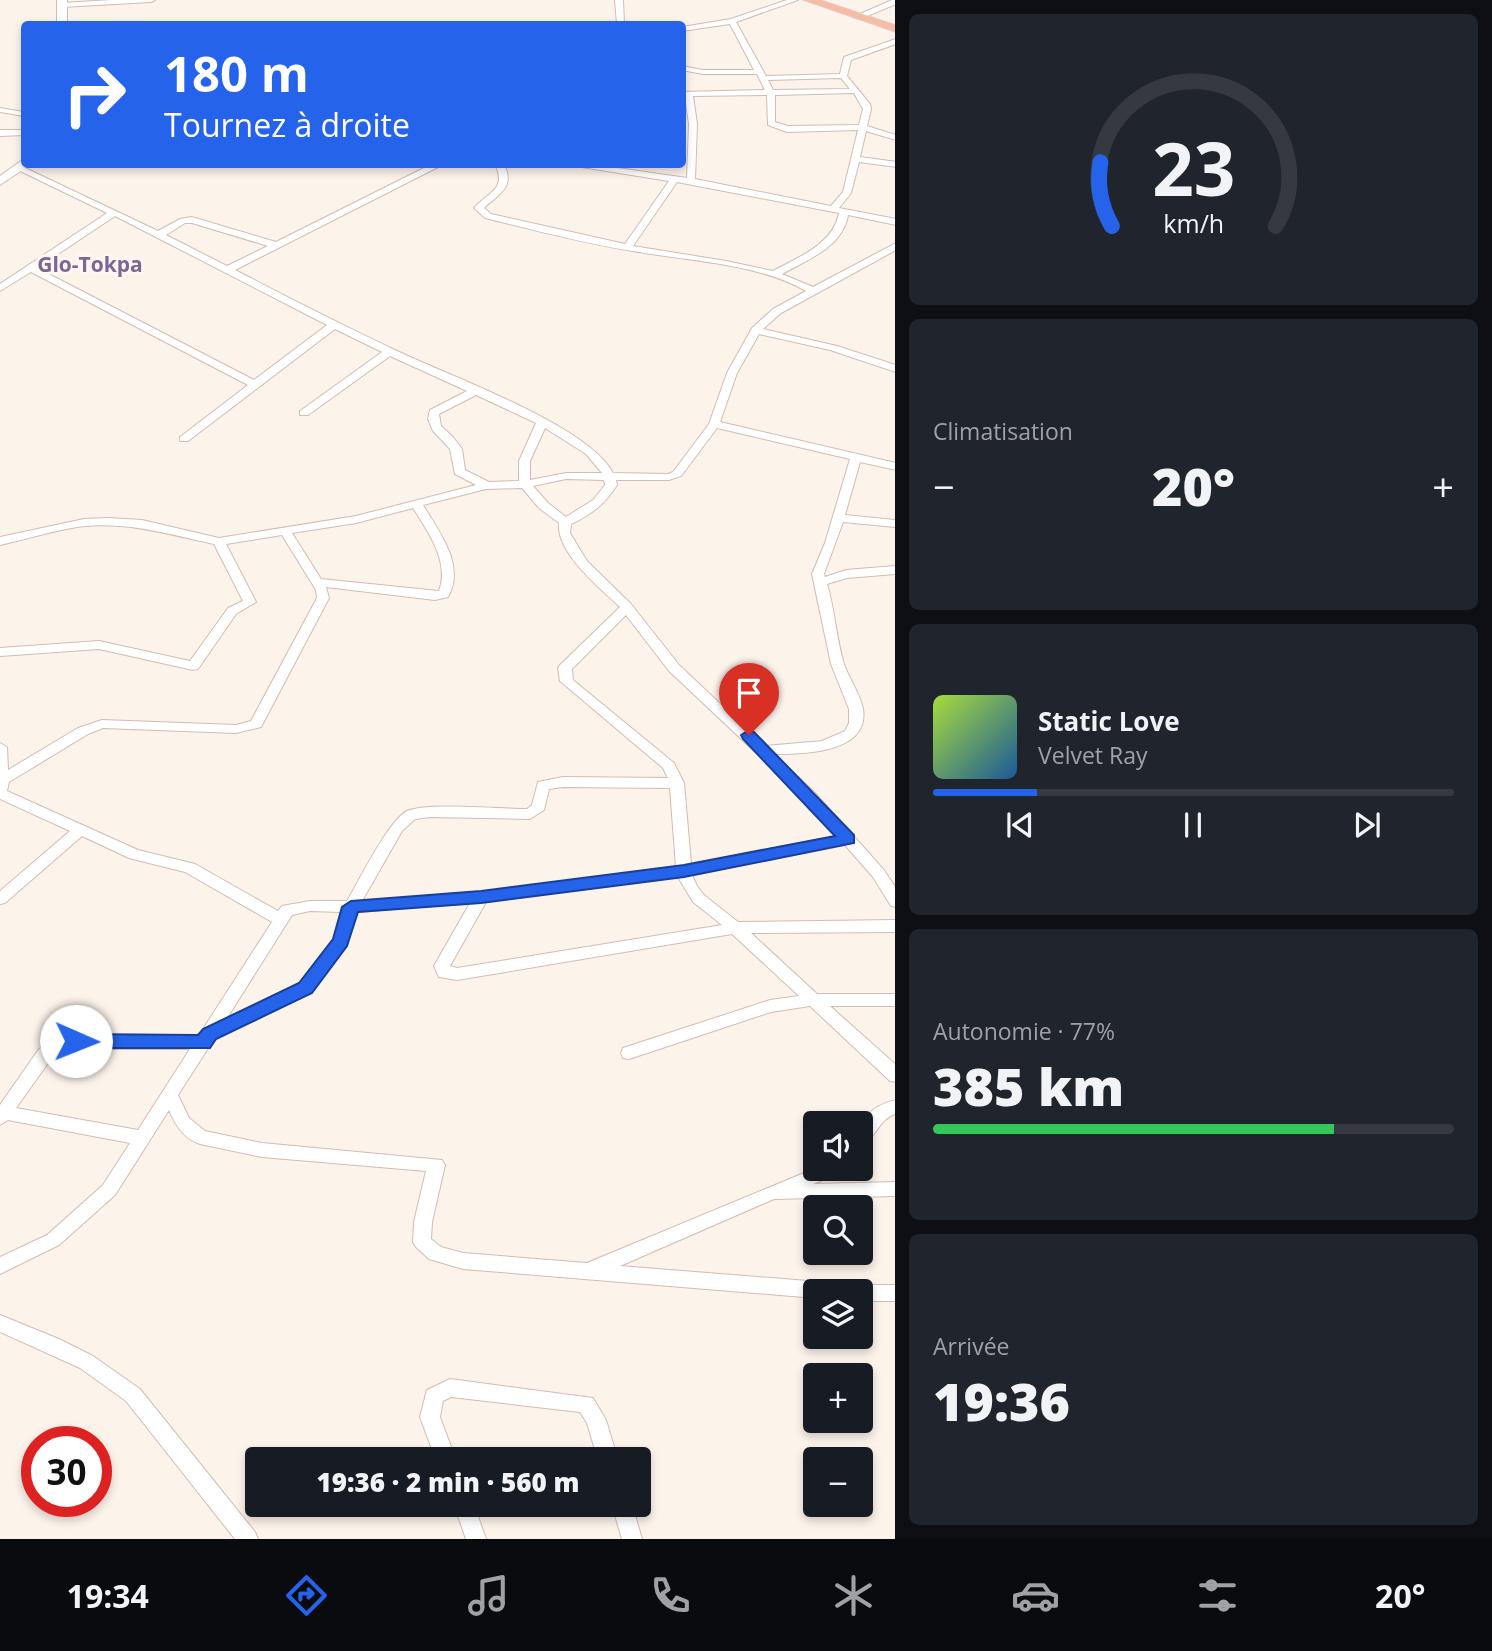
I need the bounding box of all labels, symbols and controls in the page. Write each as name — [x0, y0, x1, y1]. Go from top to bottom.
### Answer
text: 180 m — [164, 40, 309, 106]
icon: right — [49, 49, 140, 140]
text: Tournez à droite — [164, 103, 410, 146]
text: 23 — [1152, 118, 1235, 217]
text: km/h — [1163, 205, 1224, 239]
district label: Glo-Tokpa — [37, 250, 143, 278]
text: Climatisation — [933, 415, 1073, 447]
text: 20° — [1152, 450, 1235, 521]
text: − — [933, 460, 955, 512]
text: + — [1432, 460, 1454, 512]
pin — [719, 663, 779, 735]
icon: arrive — [730, 674, 768, 712]
text: Static Love — [1038, 703, 1180, 739]
text: Velvet Ray — [1038, 739, 1148, 771]
icon: previous — [1001, 806, 1039, 844]
icon: pause — [1174, 806, 1212, 844]
icon: next — [1348, 806, 1386, 844]
position arrow — [39, 1004, 113, 1078]
text: Autonomie · 77% — [933, 1015, 1115, 1047]
text: 385 km — [933, 1050, 1124, 1121]
map controls — [803, 1111, 873, 1517]
button: sound — [803, 1111, 873, 1181]
button: search — [803, 1195, 873, 1265]
button: layers — [803, 1279, 873, 1349]
text: Arrivée — [933, 1330, 1009, 1362]
button: + — [803, 1363, 873, 1433]
text: 19:36 — [933, 1365, 1070, 1436]
speed limit sign: 30 — [21, 1426, 112, 1517]
button: − — [803, 1447, 873, 1517]
text: 19:36 · 2 min · 560 m — [317, 1464, 579, 1500]
icon: directions — [282, 1571, 331, 1620]
icon: music — [464, 1571, 513, 1620]
icon: phone — [646, 1571, 695, 1620]
icon: climate — [829, 1571, 878, 1620]
icon: car — [1011, 1571, 1060, 1620]
icon: filters — [1193, 1571, 1242, 1620]
text: 19:34 — [67, 1574, 149, 1617]
text: 20° — [1375, 1574, 1425, 1617]

